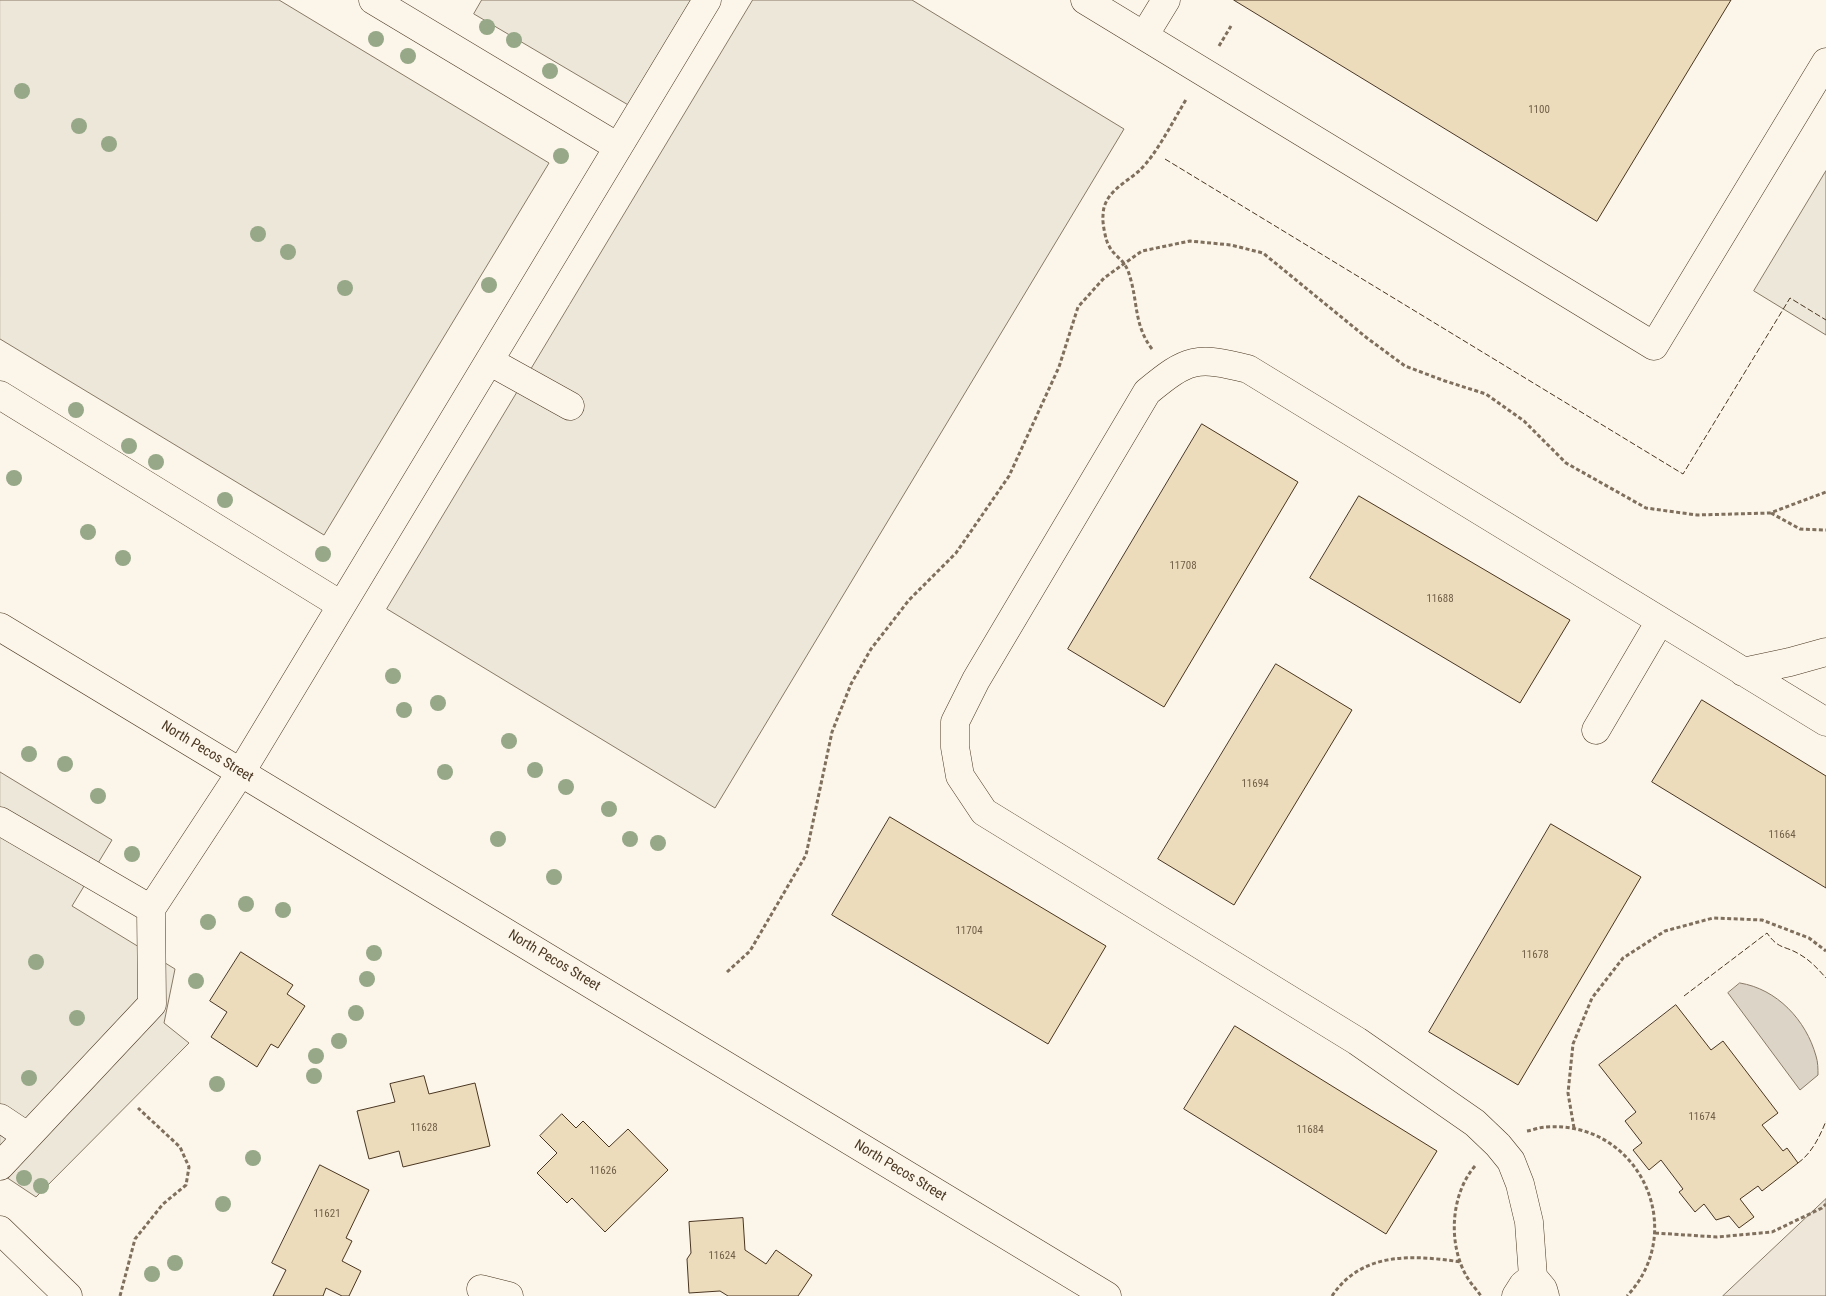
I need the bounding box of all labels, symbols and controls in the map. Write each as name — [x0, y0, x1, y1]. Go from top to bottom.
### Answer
house number: 1100 — [1528, 103, 1550, 117]
house number: 11708 — [1169, 559, 1197, 573]
house number: 11688 — [1426, 592, 1454, 606]
street label: North Pecos Street — [158, 718, 256, 786]
house number: 11694 — [1241, 777, 1269, 791]
house number: 11664 — [1768, 828, 1796, 842]
house number: 11704 — [955, 924, 983, 938]
street label: North Pecos Street — [505, 927, 603, 995]
house number: 11678 — [1521, 948, 1549, 962]
house number: 11674 — [1688, 1110, 1716, 1124]
house number: 11628 — [410, 1121, 438, 1135]
house number: 11684 — [1296, 1123, 1324, 1137]
street label: North Pecos Street — [851, 1137, 949, 1205]
house number: 11626 — [589, 1164, 617, 1178]
house number: 11621 — [313, 1207, 341, 1221]
house number: 11624 — [708, 1249, 736, 1263]

